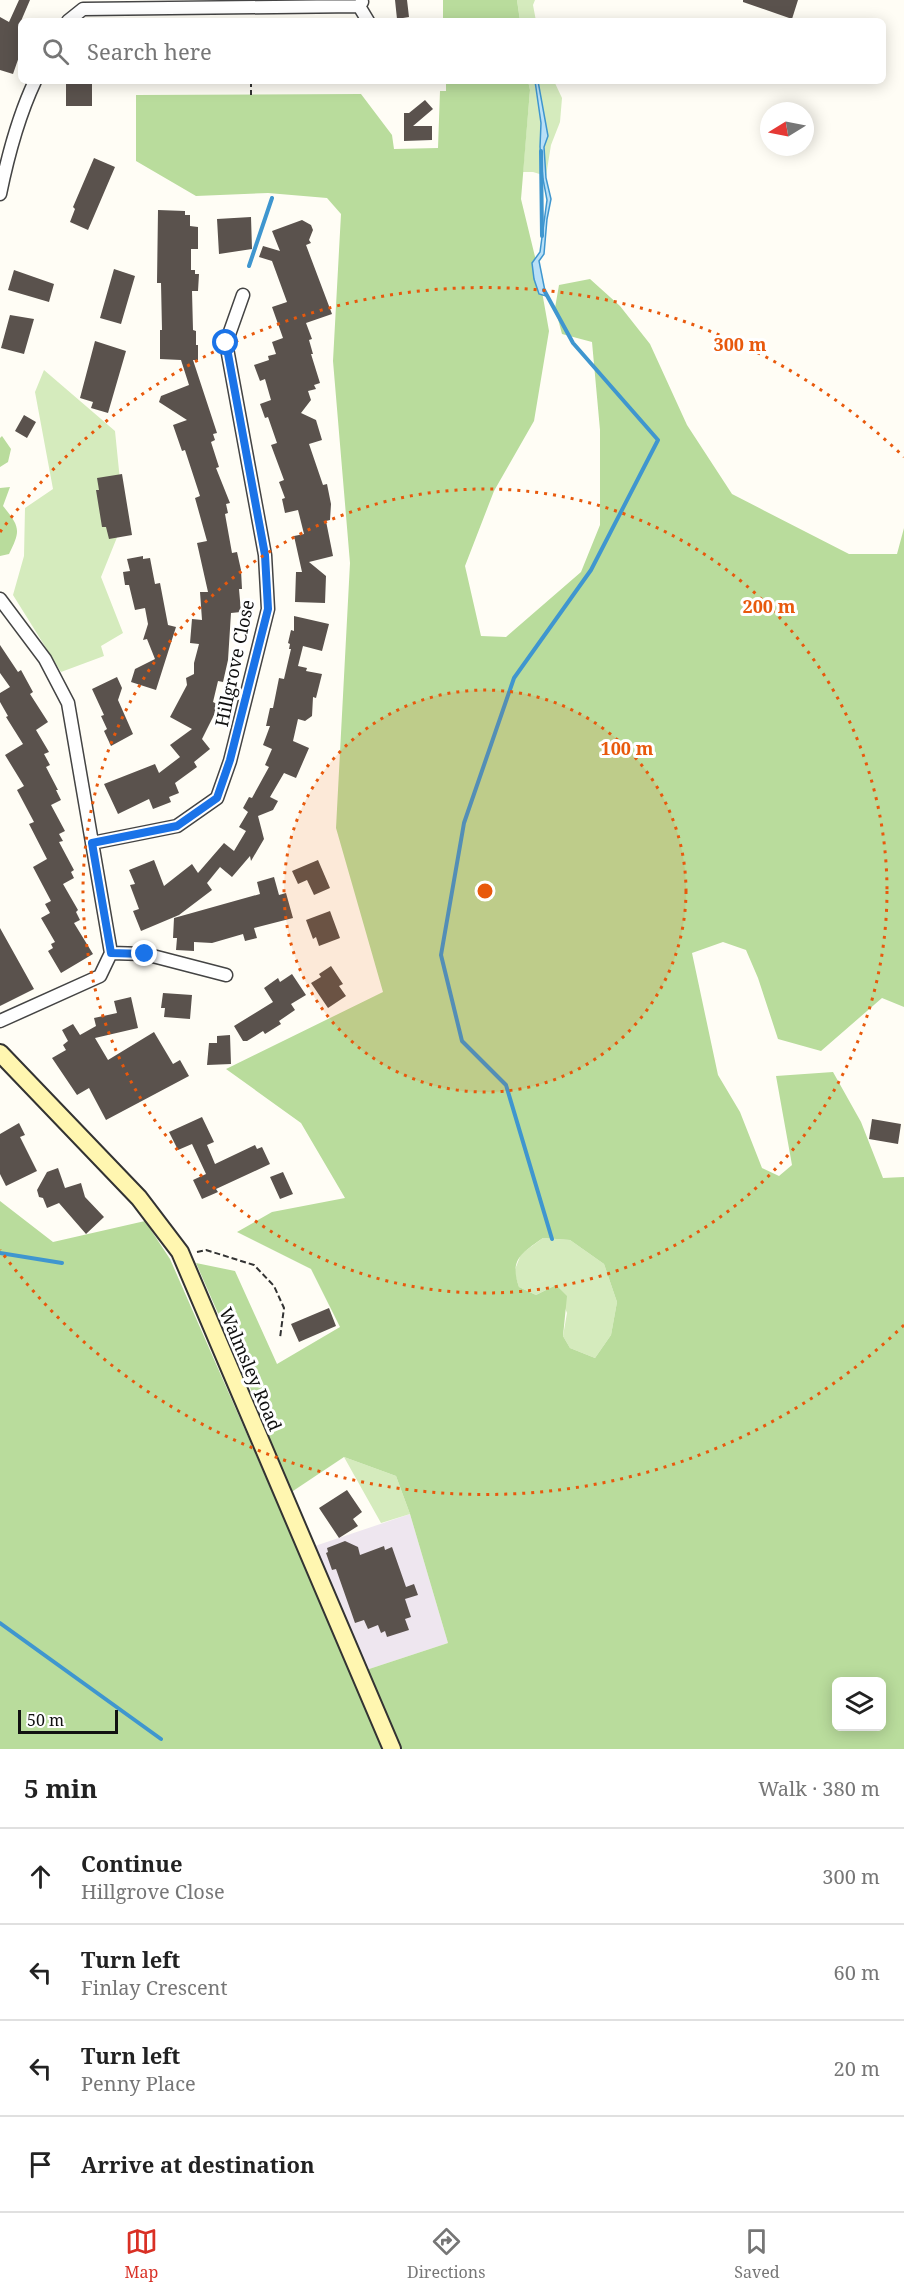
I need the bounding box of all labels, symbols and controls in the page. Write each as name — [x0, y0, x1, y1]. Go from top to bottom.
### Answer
search box — [18, 18, 886, 84]
icon: search — [39, 35, 72, 68]
text: Search here — [87, 36, 212, 66]
north arrow — [760, 102, 814, 156]
route start — [212, 329, 238, 355]
text: 300 m — [714, 332, 767, 356]
text: 200 m — [743, 594, 796, 618]
street label: Hillgrove Close — [209, 597, 259, 729]
text: 100 m — [601, 736, 654, 760]
centre of rings — [475, 881, 495, 901]
route end — [131, 940, 157, 966]
street label: Walmsley Road — [214, 1304, 288, 1434]
map controls — [832, 1677, 886, 1731]
button: layers — [832, 1677, 886, 1731]
scale bar — [18, 1707, 118, 1734]
text: 50 m — [27, 1709, 64, 1731]
text: 5 min — [24, 1770, 98, 1806]
text: Walk · 380 m — [758, 1775, 880, 1802]
text: Continue — [81, 1848, 183, 1878]
icon: ahead — [24, 1860, 57, 1893]
text: 300 m — [822, 1863, 880, 1890]
text: Hillgrove Close — [81, 1878, 225, 1905]
text: Turn left — [81, 1944, 180, 1974]
icon: left — [24, 1956, 57, 1989]
text: 60 m — [834, 1959, 880, 1986]
text: Finlay Crescent — [81, 1974, 228, 2001]
text: Turn left — [81, 2040, 180, 2070]
icon: left — [24, 2052, 57, 2085]
text: 20 m — [834, 2055, 880, 2082]
text: Penny Place — [81, 2070, 196, 2097]
icon: arrive — [24, 2148, 57, 2181]
text: Arrive at destination — [81, 2149, 315, 2179]
tab: Map — [124, 2225, 158, 2283]
tab: Directions — [407, 2225, 485, 2283]
tab: Saved — [734, 2225, 780, 2283]

